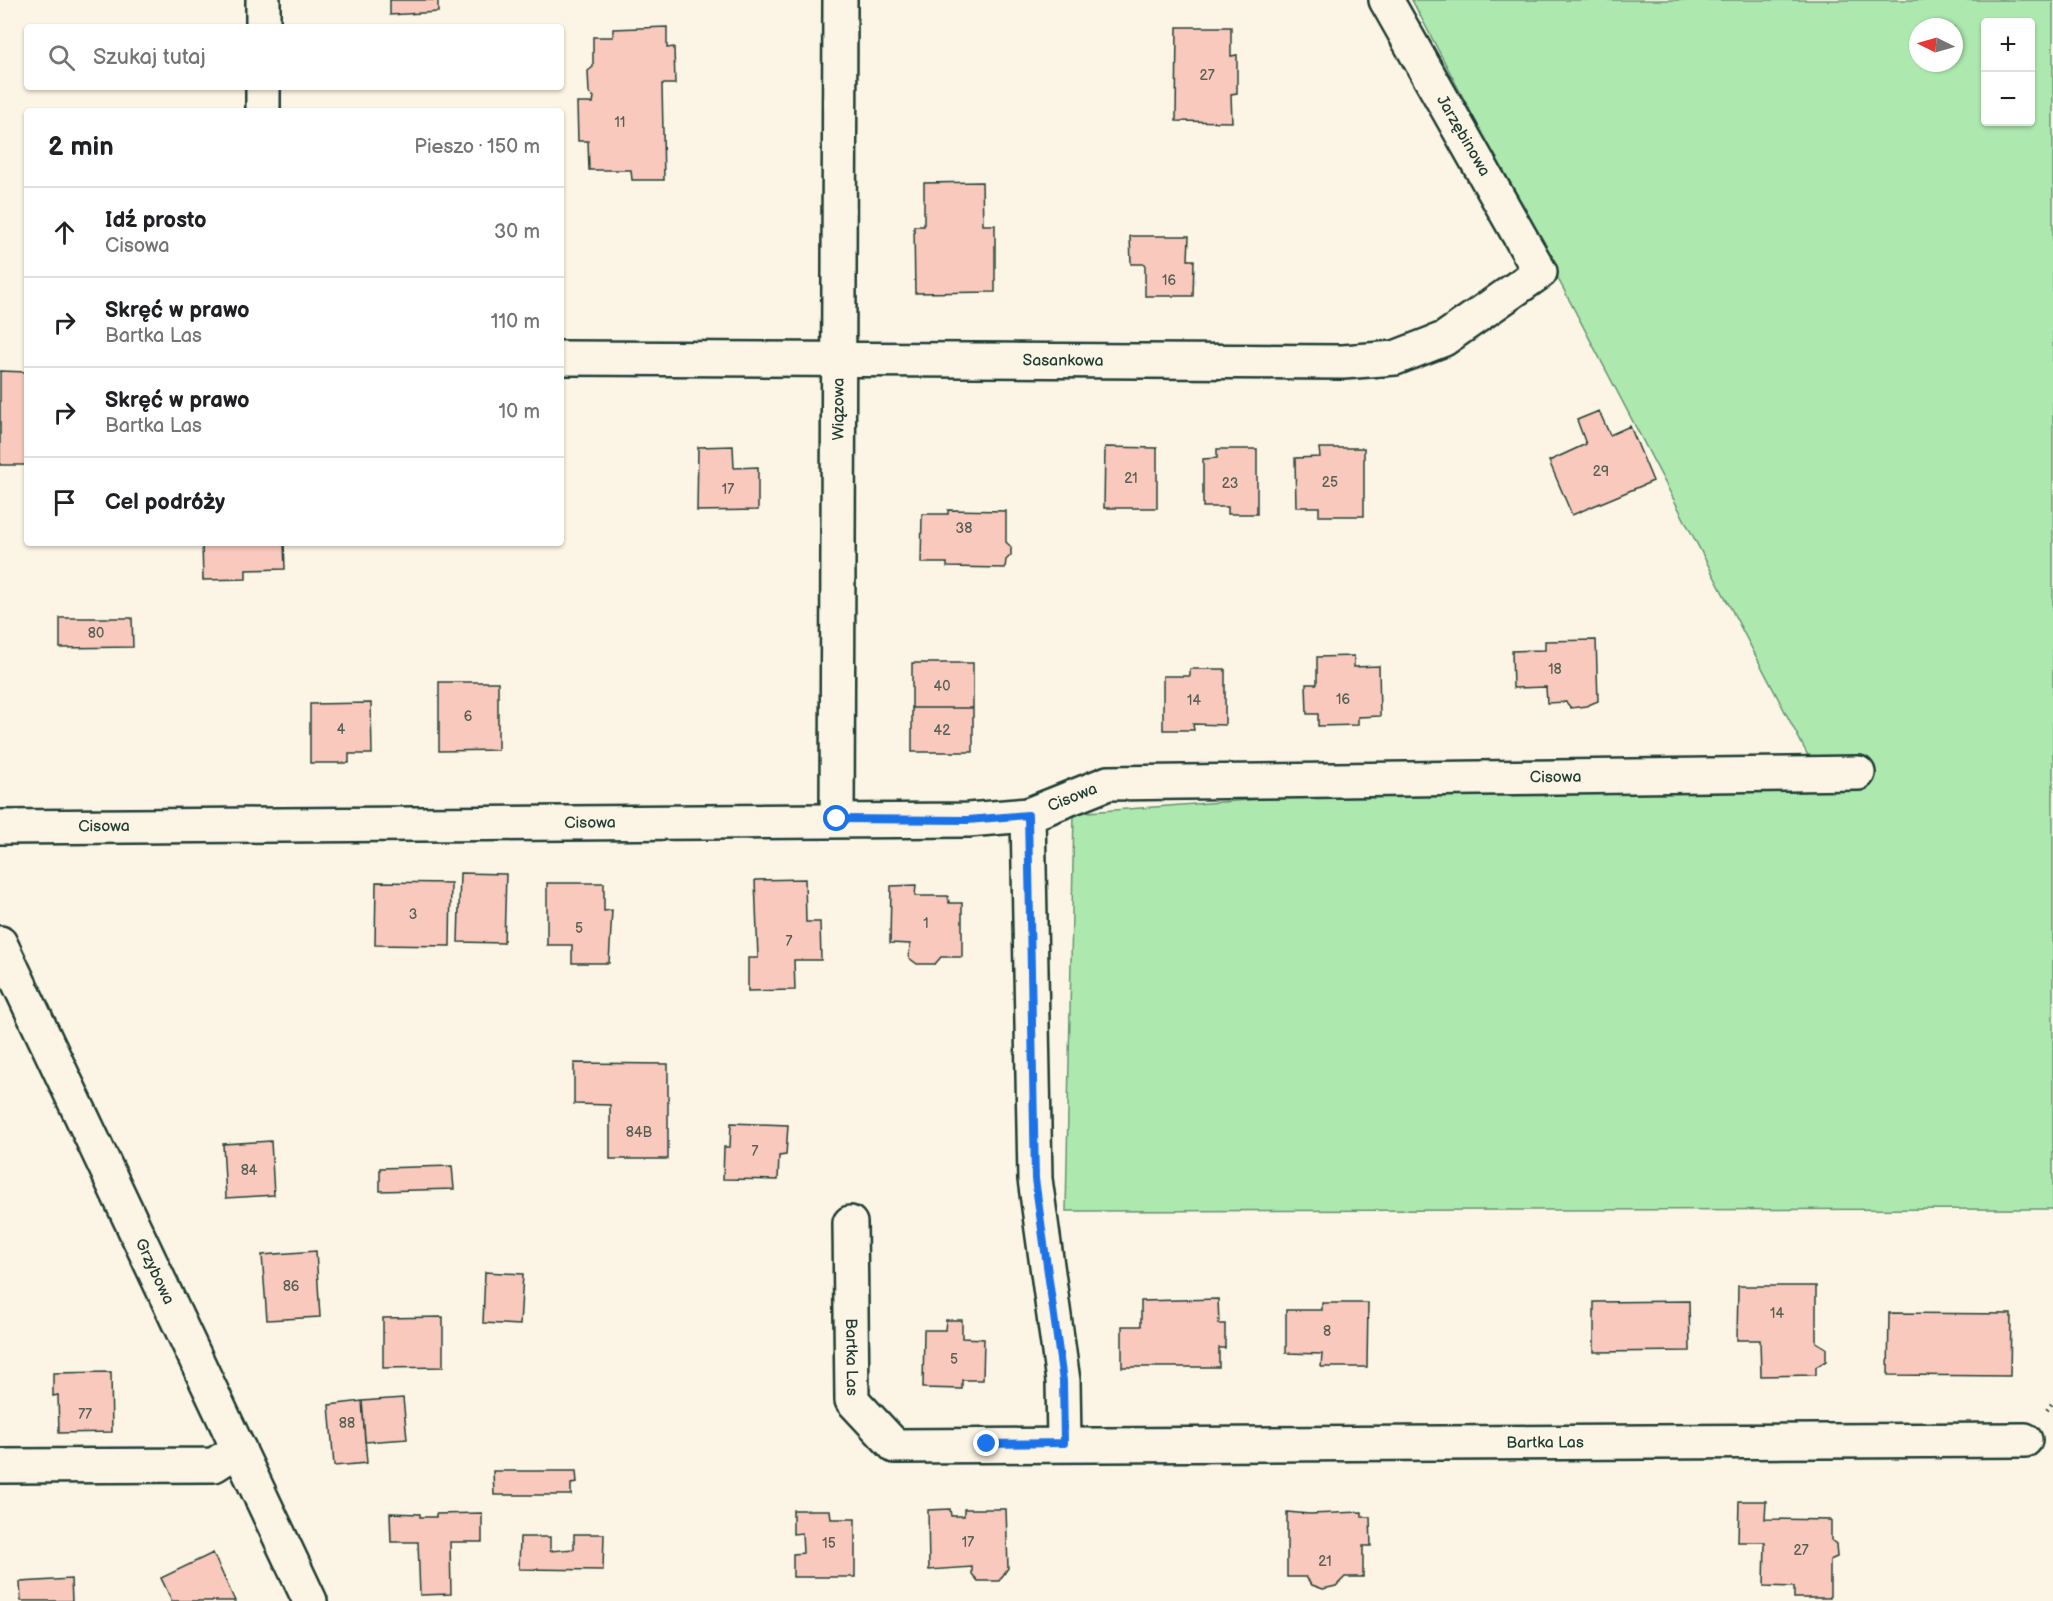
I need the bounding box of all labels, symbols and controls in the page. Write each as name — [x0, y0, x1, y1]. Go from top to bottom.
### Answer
north arrow — [1909, 18, 1963, 72]
map controls — [1981, 18, 2035, 126]
button: + — [1981, 18, 2035, 72]
search box — [24, 24, 564, 90]
icon: search — [45, 41, 78, 74]
text: Szukaj tutaj — [93, 44, 206, 71]
house number: 27 — [1199, 67, 1215, 84]
button: − — [1981, 72, 2035, 126]
street label: Jarzębinowa — [1432, 92, 1494, 180]
house number: 11 — [615, 114, 625, 131]
text: 2 min — [48, 132, 114, 163]
text: Pieszo · 150 m — [414, 135, 540, 159]
text: Idź prosto — [105, 207, 207, 234]
icon: ahead — [48, 216, 81, 249]
text: 30 m — [494, 220, 540, 244]
text: Cisowa — [105, 234, 170, 258]
house number: 16 — [1162, 272, 1176, 289]
text: Skręć w prawo — [105, 297, 250, 324]
icon: right — [48, 306, 81, 339]
text: 110 m — [491, 310, 540, 334]
text: Bartka Las — [105, 324, 202, 348]
street label: Sasankowa — [1022, 351, 1104, 370]
street label: Wiązowa — [829, 378, 848, 440]
text: Skręć w prawo — [105, 387, 250, 414]
icon: right — [48, 396, 81, 429]
text: 10 m — [499, 400, 540, 424]
text: Bartka Las — [105, 414, 202, 438]
house number: 29 — [1593, 463, 1609, 480]
house number: 21 — [1124, 470, 1138, 487]
house number: 25 — [1322, 474, 1338, 491]
house number: 23 — [1222, 475, 1238, 492]
house number: 17 — [722, 481, 734, 498]
icon: arrive — [48, 486, 81, 519]
text: Cel podróży — [105, 489, 225, 516]
house number: 38 — [956, 520, 972, 537]
house number: 80 — [88, 625, 104, 642]
house number: 18 — [1548, 661, 1562, 678]
house number: 40 — [934, 678, 950, 695]
house number: 16 — [1336, 691, 1350, 708]
house number: 14 — [1187, 692, 1201, 709]
house number: 6 — [464, 708, 473, 725]
house number: 4 — [337, 721, 346, 738]
house number: 42 — [934, 722, 951, 739]
street label: Cisowa — [1530, 767, 1582, 787]
street label: Cisowa — [1045, 779, 1100, 816]
route start — [823, 805, 849, 831]
street label: Cisowa — [564, 813, 616, 832]
street label: Cisowa — [78, 817, 130, 836]
house number: 3 — [409, 906, 417, 923]
house number: 1 — [923, 915, 929, 932]
house number: 5 — [575, 920, 583, 937]
house number: 7 — [786, 933, 793, 950]
house number: 84B — [626, 1124, 653, 1141]
house number: 7 — [752, 1143, 759, 1160]
house number: 84 — [241, 1162, 258, 1179]
street label: Grzybowa — [131, 1235, 178, 1307]
house number: 86 — [283, 1278, 300, 1295]
house number: 14 — [1770, 1305, 1784, 1322]
street label: Bartka Las — [842, 1318, 861, 1396]
house number: 8 — [1323, 1323, 1331, 1340]
house number: 5 — [950, 1351, 958, 1368]
house number: 77 — [78, 1406, 92, 1423]
house number: 88 — [339, 1415, 355, 1432]
route end — [973, 1430, 999, 1456]
street label: Bartka Las — [1506, 1433, 1584, 1452]
house number: 17 — [962, 1534, 974, 1551]
house number: 15 — [822, 1535, 836, 1552]
house number: 27 — [1793, 1542, 1809, 1559]
house number: 21 — [1318, 1553, 1332, 1570]

